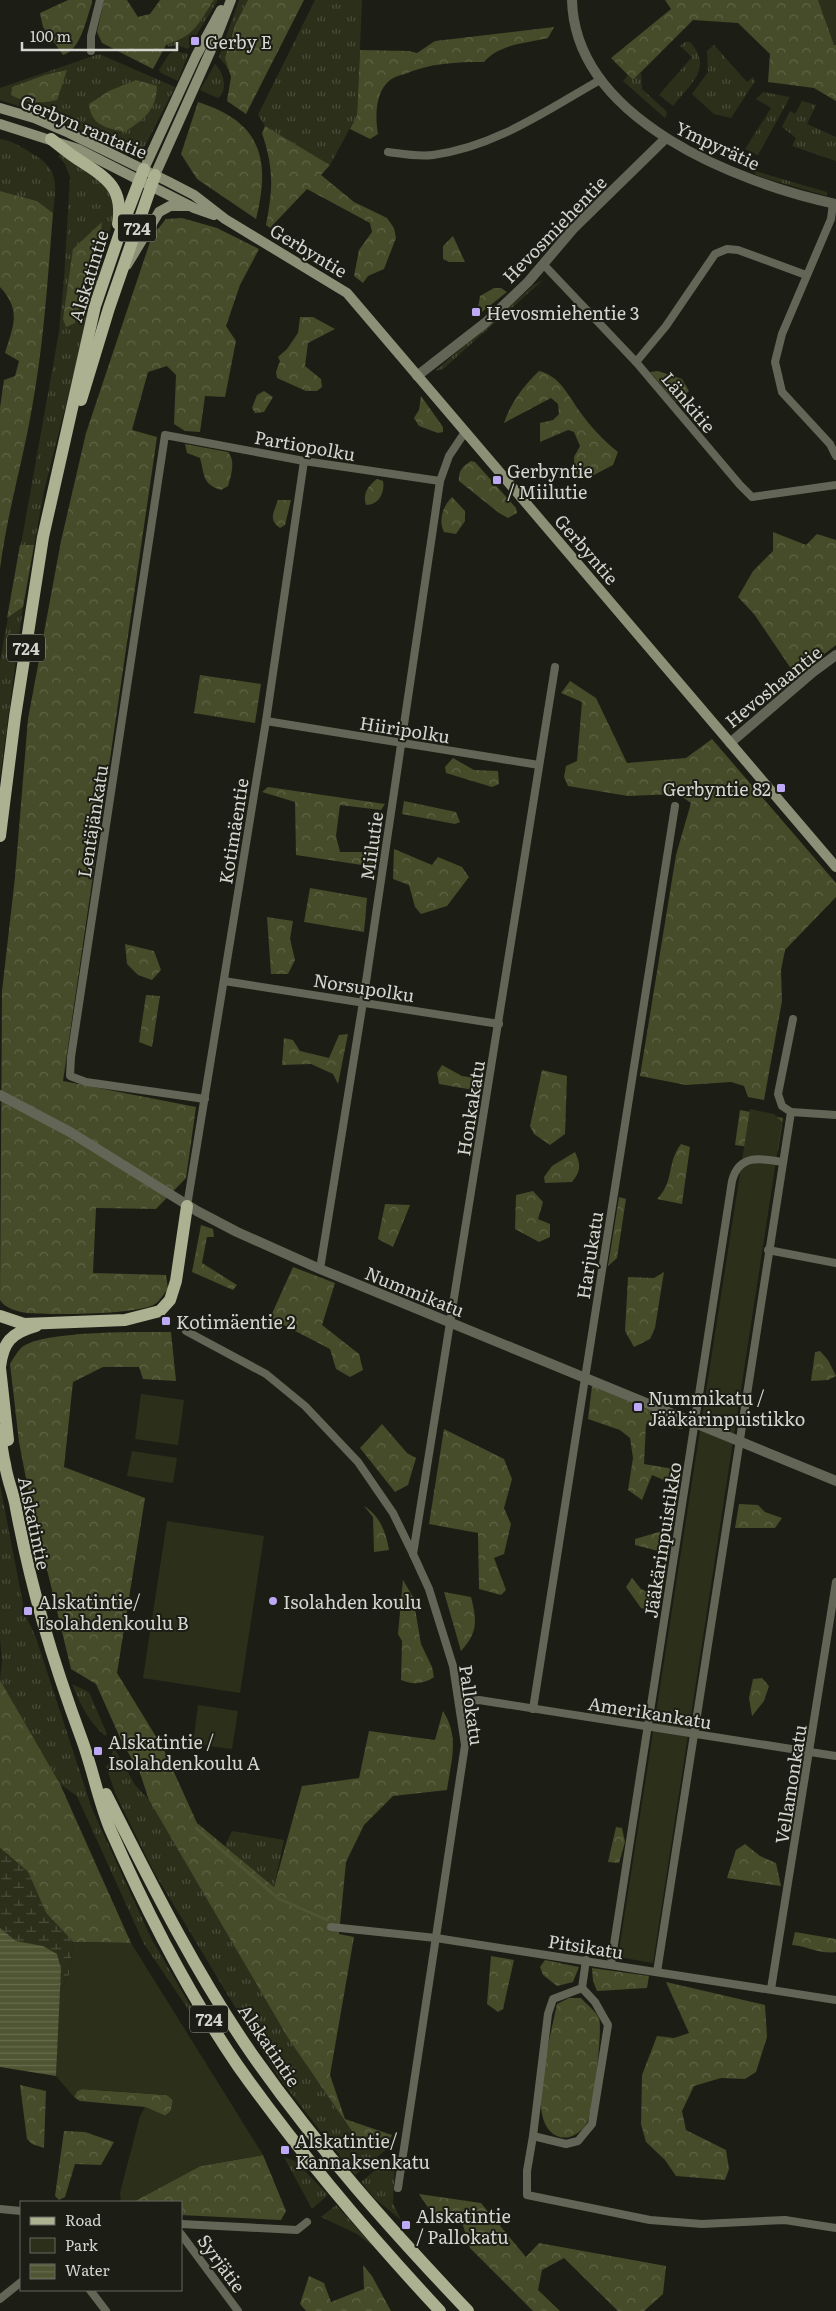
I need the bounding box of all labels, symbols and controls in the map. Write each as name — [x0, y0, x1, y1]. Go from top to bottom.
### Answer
scale bar — [22, 20, 178, 52]
text: 100 m — [30, 24, 71, 47]
place label: Gerby E — [205, 28, 272, 55]
marker: Gerby E — [189, 35, 201, 47]
street label: Gerbyn rantatie — [16, 87, 152, 165]
street label: Ympyrätie — [671, 114, 765, 176]
street label: Hevosmiehentie — [496, 169, 612, 289]
road number: 724 — [118, 214, 156, 242]
street label: Gerbyntie — [265, 216, 353, 284]
street label: Alskatintie — [61, 227, 115, 325]
place label: Hevosmiehentie 3 — [486, 299, 639, 326]
marker: Hevosmiehentie 3 — [470, 306, 482, 318]
street label: Länkitie — [656, 366, 722, 438]
street label: Partiopolku — [252, 423, 358, 467]
place label: Gerbyntie / Miilutie — [507, 457, 593, 505]
marker: Gerbyntie / Miilutie — [491, 474, 503, 486]
street label: Gerbyntie — [549, 508, 625, 590]
road number: 724 — [7, 634, 45, 661]
street label: Hevoshaantie — [719, 638, 827, 734]
street label: Hiiripolku — [358, 709, 452, 749]
street label: Lentäjänkatu — [70, 763, 114, 879]
place label: Gerbyntie 82 — [663, 775, 771, 802]
street label: Kotimäentie — [211, 776, 255, 886]
marker: Gerbyntie 82 — [775, 782, 787, 794]
street label: Miilutie — [353, 810, 389, 882]
street label: Norsupolku — [311, 966, 417, 1008]
street label: Honkakatu — [449, 1058, 491, 1158]
street label: Harjukatu — [569, 1209, 609, 1301]
street label: Nummikatu — [361, 1259, 469, 1323]
place label: Kotimäentie 2 — [176, 1308, 296, 1335]
marker: Kotimäentie 2 — [160, 1315, 172, 1327]
place label: Nummikatu / Jääkärinpuistikko — [648, 1384, 805, 1432]
marker: Nummikatu / Jääkärinpuistikko — [632, 1401, 644, 1413]
street label: Jääkärinpuistikko — [636, 1460, 688, 1620]
street label: Alskatintie — [12, 1474, 58, 1572]
place label: Alskatintie/ Isolahdenkoulu B — [38, 1588, 189, 1636]
place label: Isolahden koulu — [283, 1588, 422, 1615]
marker: Isolahden koulu — [267, 1595, 279, 1607]
marker: Alskatintie/ Isolahdenkoulu B — [22, 1605, 34, 1617]
street label: Pallokatu — [453, 1663, 491, 1747]
street label: Amerikankatu — [586, 1689, 714, 1735]
street label: Vellamonkatu — [767, 1722, 813, 1846]
place label: Alskatintie / Isolahdenkoulu A — [108, 1728, 260, 1776]
marker: Alskatintie / Isolahdenkoulu A — [92, 1745, 104, 1757]
street label: Pitsikatu — [546, 1927, 626, 1965]
street label: Alskatintie — [232, 1998, 308, 2092]
road number: 724 — [190, 2006, 228, 2032]
place label: Alskatintie/ Kannaksenkatu — [295, 2127, 430, 2175]
marker: Alskatintie/ Kannaksenkatu — [279, 2144, 291, 2156]
legend — [20, 2201, 182, 2291]
place label: Alskatintie / Pallokatu — [416, 2202, 511, 2250]
text: Road — [65, 2208, 101, 2231]
marker: Alskatintie / Pallokatu — [400, 2219, 412, 2231]
street label: Syrjätie — [192, 2228, 252, 2298]
text: Park — [65, 2233, 99, 2256]
text: Water — [65, 2258, 110, 2281]

